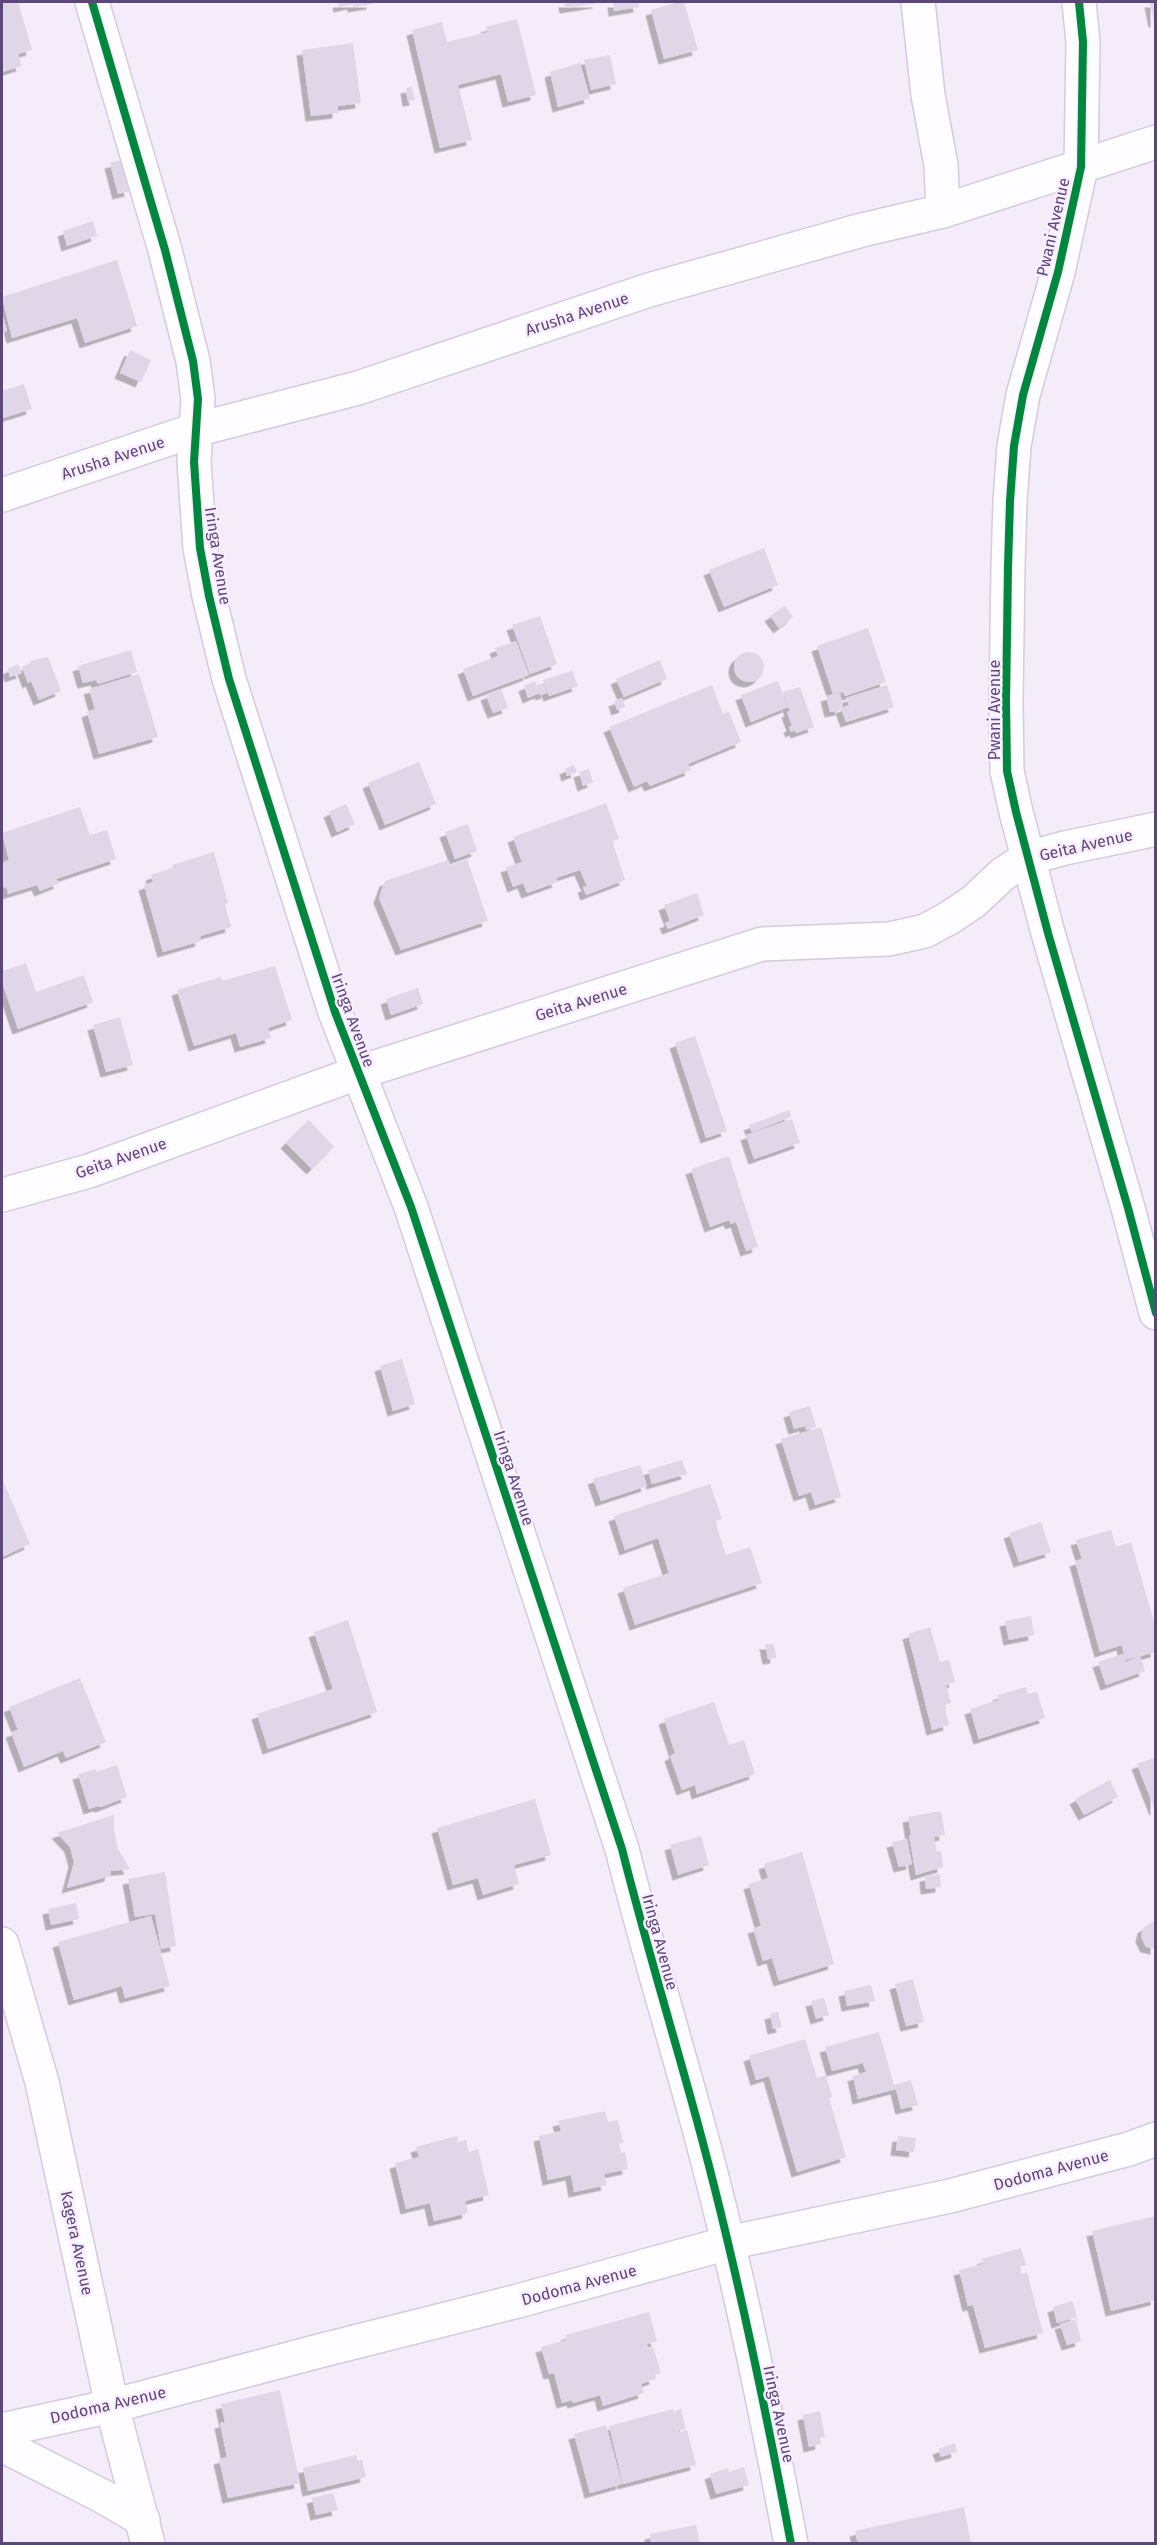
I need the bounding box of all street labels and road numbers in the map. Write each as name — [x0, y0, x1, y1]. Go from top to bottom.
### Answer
street label: Pwani Avenue — [1032, 176, 1074, 278]
street label: Arusha Avenue — [523, 288, 631, 340]
street label: Arusha Avenue — [59, 432, 167, 484]
street label: Iringa Avenue — [201, 506, 235, 606]
street label: Pwani Avenue — [985, 660, 1004, 760]
street label: Geita Avenue — [1038, 825, 1134, 865]
street label: Iringa Avenue — [327, 970, 379, 1070]
street label: Geita Avenue — [533, 979, 629, 1025]
street label: Geita Avenue — [73, 1134, 169, 1182]
street label: Iringa Avenue — [490, 1428, 538, 1528]
street label: Iringa Avenue — [638, 1892, 682, 1992]
street label: Dodoma Avenue — [991, 2146, 1111, 2194]
street label: Kagera Avenue — [57, 2189, 97, 2297]
street label: Dodoma Avenue — [519, 2261, 639, 2309]
street label: Iringa Avenue — [759, 2364, 799, 2464]
street label: Dodoma Avenue — [48, 2382, 168, 2428]

